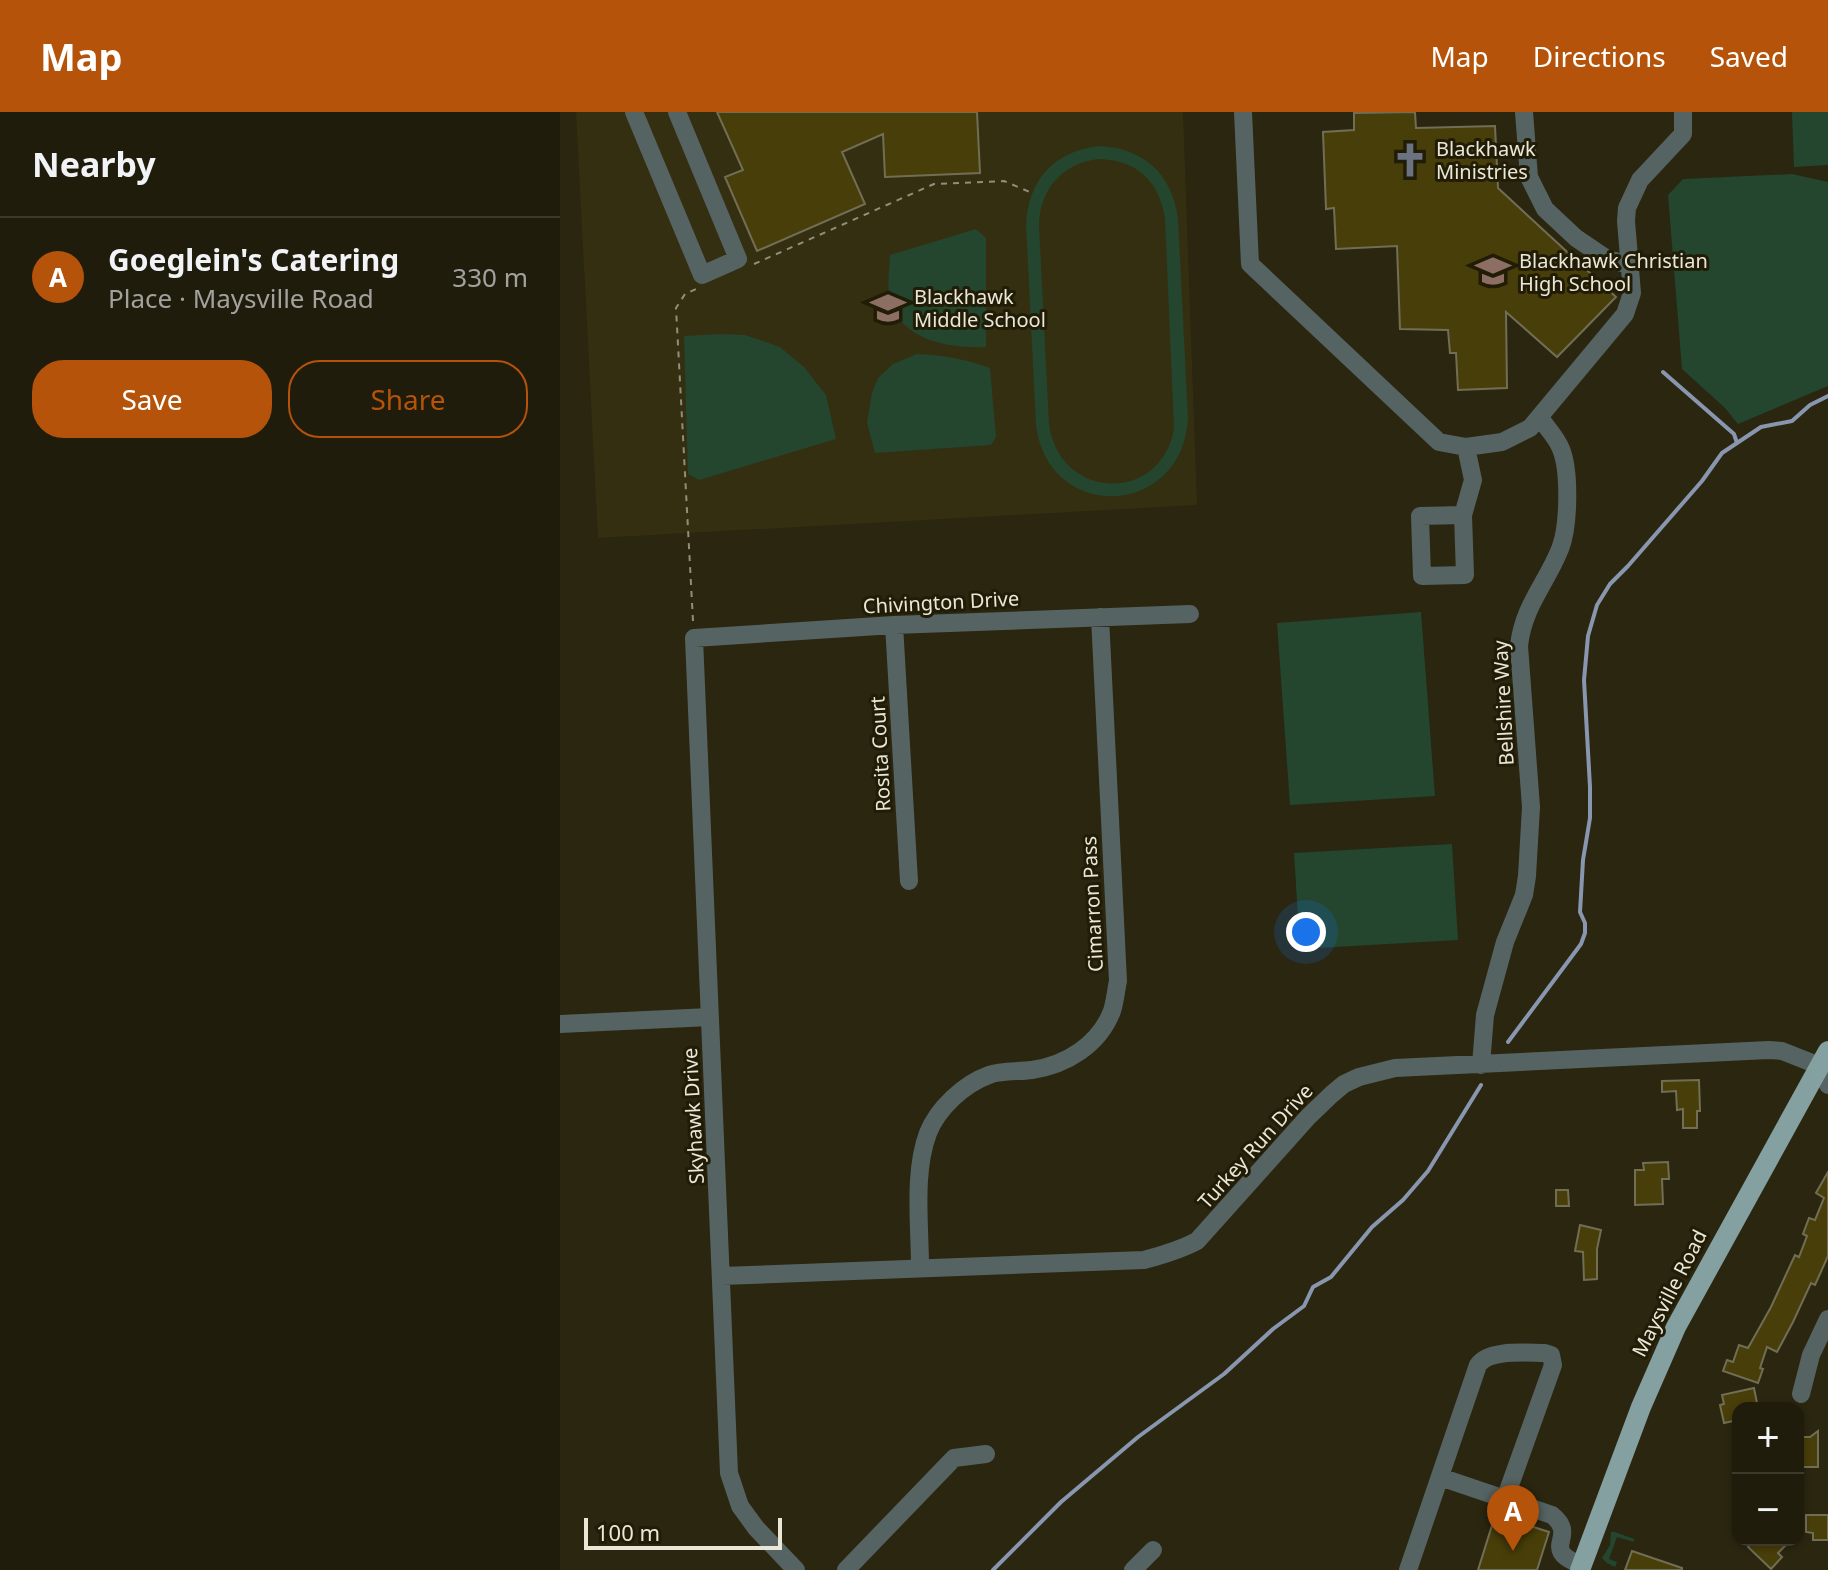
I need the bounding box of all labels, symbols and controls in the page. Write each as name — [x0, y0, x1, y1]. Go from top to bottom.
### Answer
text: Map — [40, 30, 123, 82]
text: Map — [1430, 37, 1489, 75]
text: Directions — [1533, 37, 1666, 75]
text: Saved — [1710, 37, 1788, 75]
place label: Blackhawk Ministries — [1436, 135, 1536, 185]
text: Nearby — [32, 141, 156, 187]
church icon: Blackhawk Ministries — [1391, 141, 1429, 179]
text: Goeglein's Catering — [108, 239, 399, 280]
place label: Blackhawk Christian High School — [1519, 247, 1708, 297]
school or university icon: Blackhawk Christian High School — [1474, 252, 1512, 290]
text: A — [49, 259, 67, 295]
text: 330 m — [452, 259, 528, 295]
text: Place · Maysville Road — [108, 280, 374, 316]
place label: Blackhawk Middle School — [914, 283, 1046, 333]
school or university icon: Blackhawk Middle School — [869, 289, 907, 327]
button: Save — [32, 360, 272, 438]
button: Share — [288, 360, 528, 438]
street label: Chivington Drive — [862, 584, 1020, 620]
street label: Bellshire Way — [1486, 639, 1520, 766]
street label: Rosita Court — [863, 696, 897, 812]
street label: Cimarron Pass — [1075, 835, 1109, 973]
your location — [1286, 912, 1326, 952]
street label: Skyhawk Drive — [676, 1047, 710, 1185]
street label: Turkey Run Drive — [1192, 1078, 1318, 1214]
street label: Maysville Road — [1625, 1225, 1713, 1361]
map controls — [1732, 1402, 1804, 1546]
button: + — [1732, 1402, 1804, 1474]
button: − — [1732, 1474, 1804, 1546]
pin: A — [1487, 1485, 1539, 1551]
scale bar — [584, 1514, 782, 1550]
text: 100 m — [596, 1517, 660, 1547]

